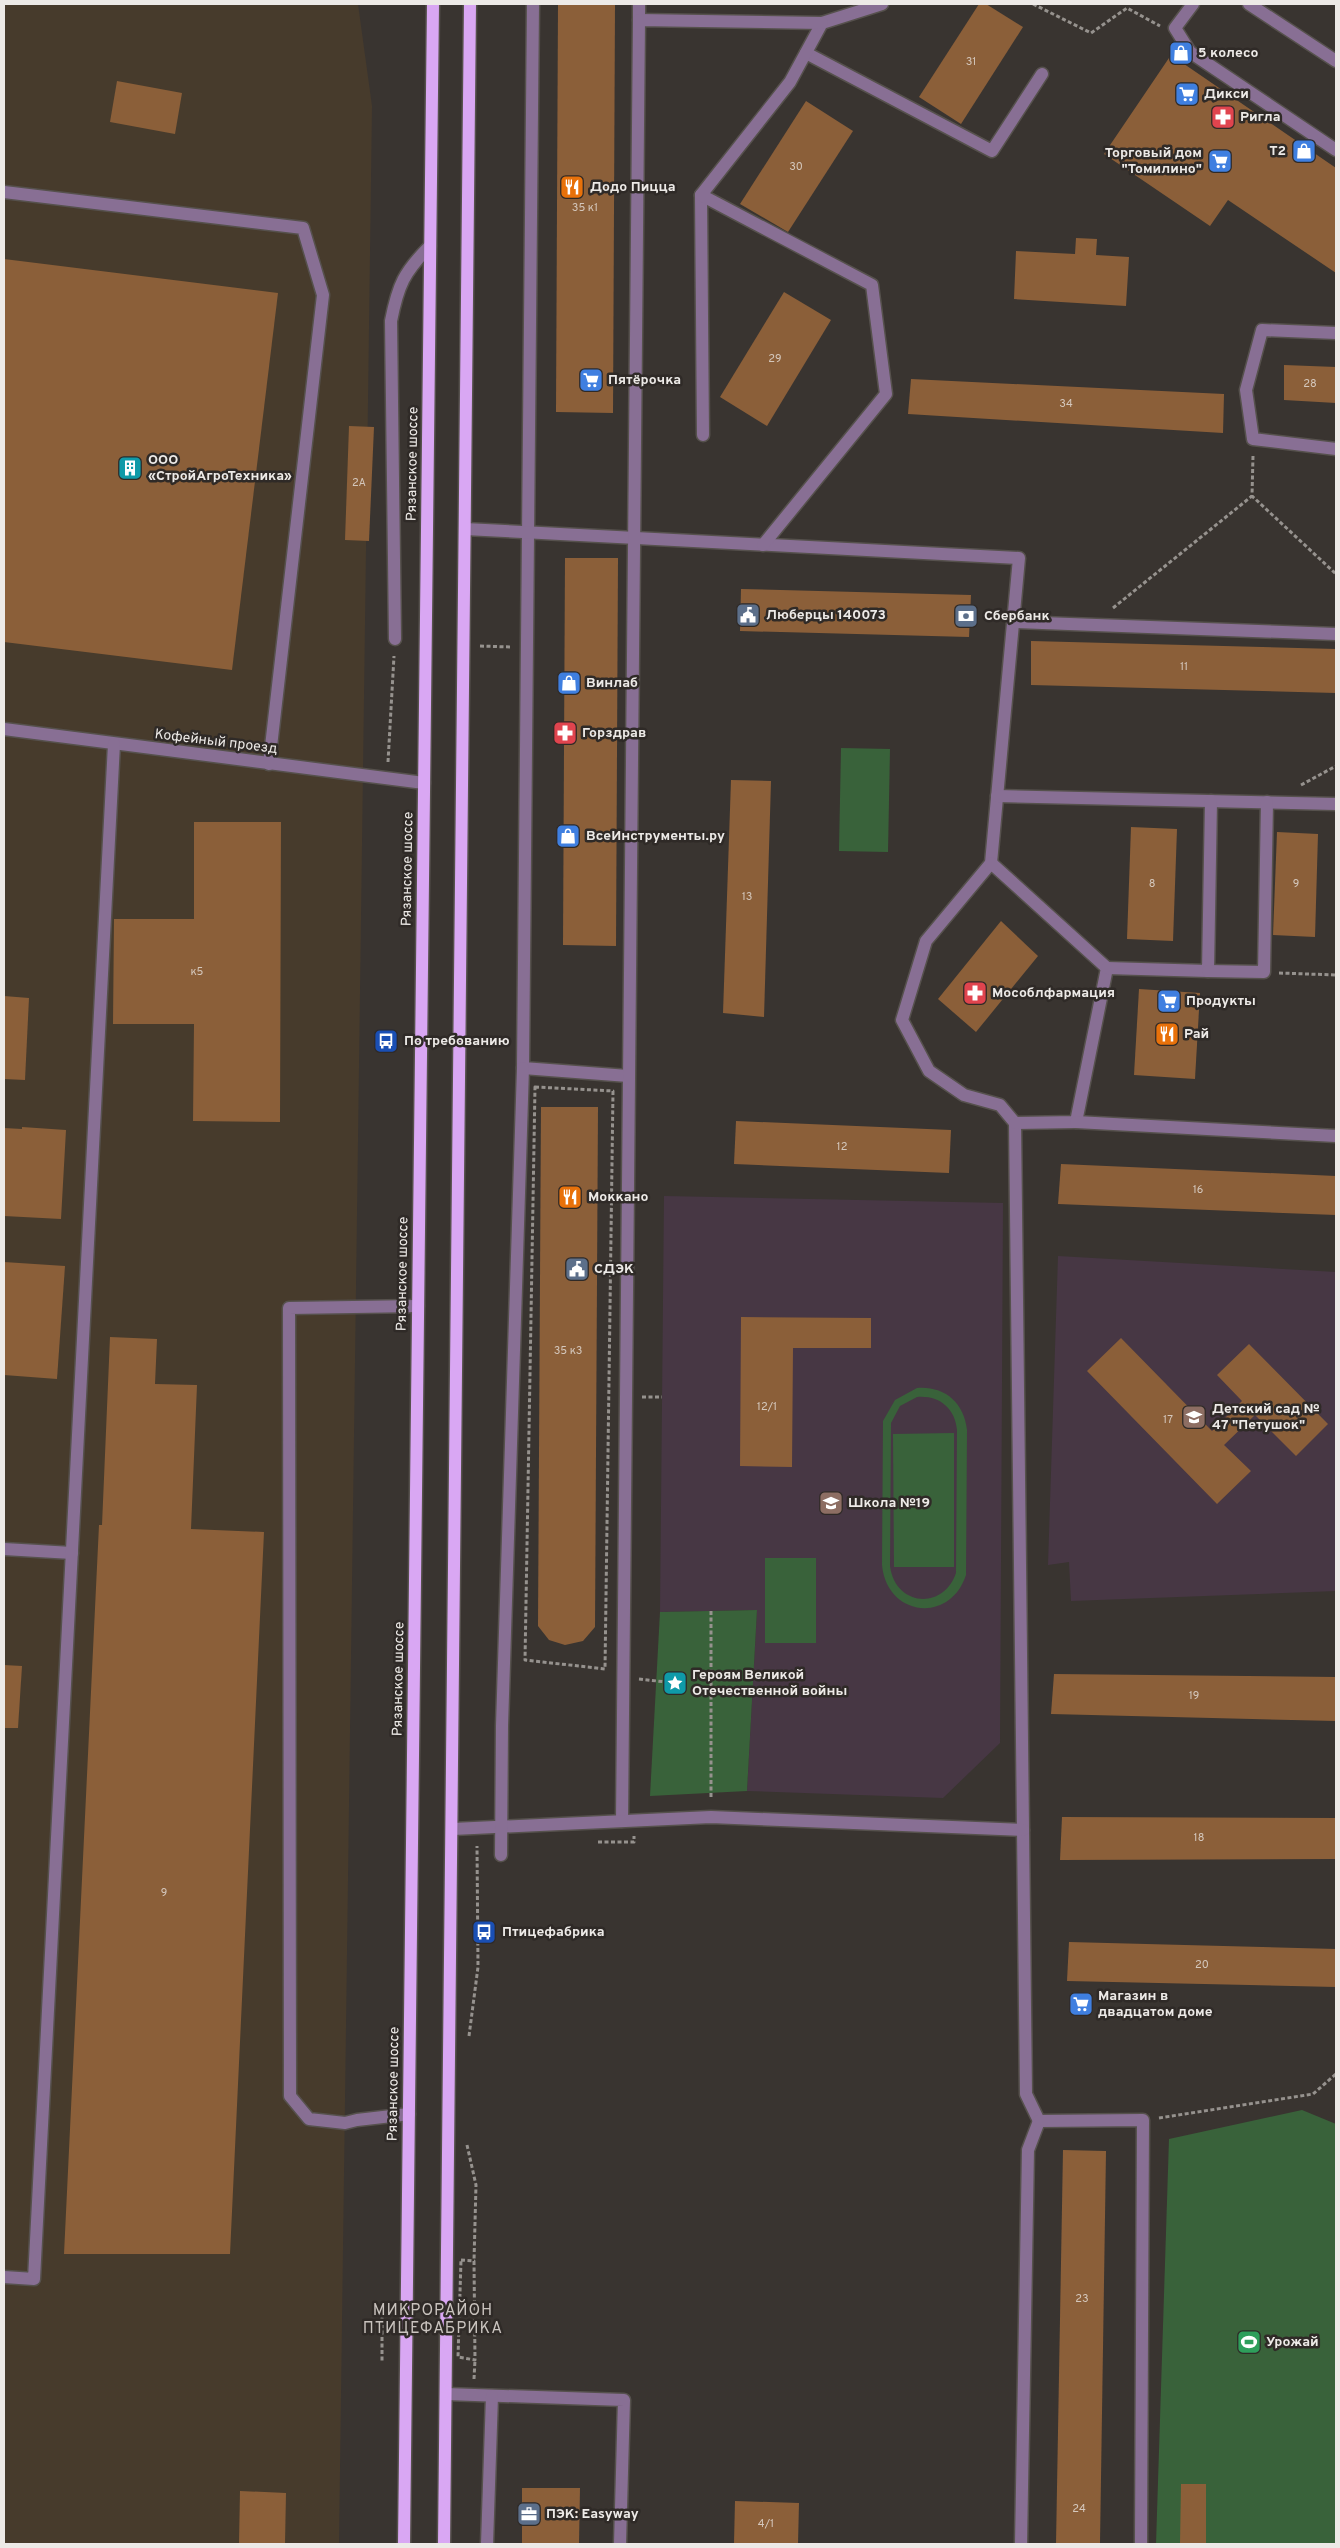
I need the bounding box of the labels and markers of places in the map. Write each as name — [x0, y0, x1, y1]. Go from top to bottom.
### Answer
shop icon: 5 колесо — [1168, 40, 1194, 66]
place label: 5 колесо — [1198, 45, 1259, 62]
supermarket icon: Дикси — [1174, 81, 1200, 107]
place label: Дикси — [1204, 86, 1249, 103]
pharmacy icon: Ригла — [1210, 104, 1236, 130]
place label: Ригла — [1240, 109, 1281, 126]
shop icon: T2 — [1291, 138, 1317, 164]
place label: T2 — [1269, 143, 1286, 160]
place label: Торговый дом "Томилино" — [1105, 145, 1202, 178]
supermarket icon: Торговый дом "Томилино" — [1207, 148, 1233, 174]
restaurant icon: Додо Пицца — [559, 174, 585, 200]
place label: Додо Пицца — [590, 179, 676, 196]
supermarket icon: Пятёрочка — [578, 367, 604, 393]
place label: Пятёрочка — [608, 372, 681, 389]
place label: ООО «СтройАгроТехника» — [148, 452, 292, 485]
building icon: ООО «СтройАгроТехника» — [117, 455, 143, 481]
public building icon: Люберцы 140073 — [735, 602, 761, 628]
bank icon: Сбербанк — [953, 603, 979, 629]
place label: Люберцы 140073 — [766, 607, 886, 624]
place label: Сбербанк — [984, 608, 1050, 625]
shop icon: Винлаб — [556, 670, 582, 696]
place label: Винлаб — [586, 675, 638, 692]
pharmacy icon: Горздрав — [552, 720, 578, 746]
place label: Горздрав — [582, 725, 646, 742]
shop icon: ВсеИнструменты.ру — [555, 823, 581, 849]
place label: ВсеИнструменты.ру — [586, 828, 725, 845]
pharmacy icon: Мособлфармация — [962, 980, 988, 1006]
place label: Мособлфармация — [992, 985, 1115, 1002]
supermarket icon: Продукты — [1156, 988, 1182, 1014]
place label: Продукты — [1186, 993, 1256, 1010]
restaurant icon: Рай — [1154, 1021, 1180, 1047]
place label: Рай — [1184, 1026, 1209, 1043]
bus stop icon: По требованию — [373, 1028, 399, 1054]
place label: По требованию — [404, 1033, 510, 1050]
restaurant icon: Моккано — [557, 1184, 583, 1210]
place label: Моккано — [588, 1189, 649, 1206]
public building icon: СДЭК — [564, 1256, 590, 1282]
place label: СДЭК — [594, 1261, 634, 1278]
place label: Детский сад № 47 "Петушок" — [1212, 1401, 1320, 1434]
school or university icon: Детский сад № 47 "Петушок" — [1181, 1404, 1207, 1430]
school or university icon: Школа №19 — [818, 1490, 844, 1516]
place label: Школа №19 — [848, 1495, 930, 1512]
place label: Героям Великой Отечественной войны — [692, 1667, 847, 1700]
place icon: Героям Великой Отечественной войны — [662, 1670, 688, 1696]
bus stop icon: Птицефабрика — [471, 1919, 497, 1945]
place label: Птицефабрика — [502, 1924, 605, 1941]
place label: Магазин в двадцатом доме — [1098, 1988, 1213, 2021]
supermarket icon: Магазин в двадцатом доме — [1068, 1991, 1094, 2017]
sports icon: Урожай — [1236, 2329, 1262, 2355]
place label: Урожай — [1266, 2334, 1319, 2351]
office icon: ПЭК: Easyway — [516, 2501, 542, 2527]
place label: ПЭК: Easyway — [546, 2506, 639, 2523]

